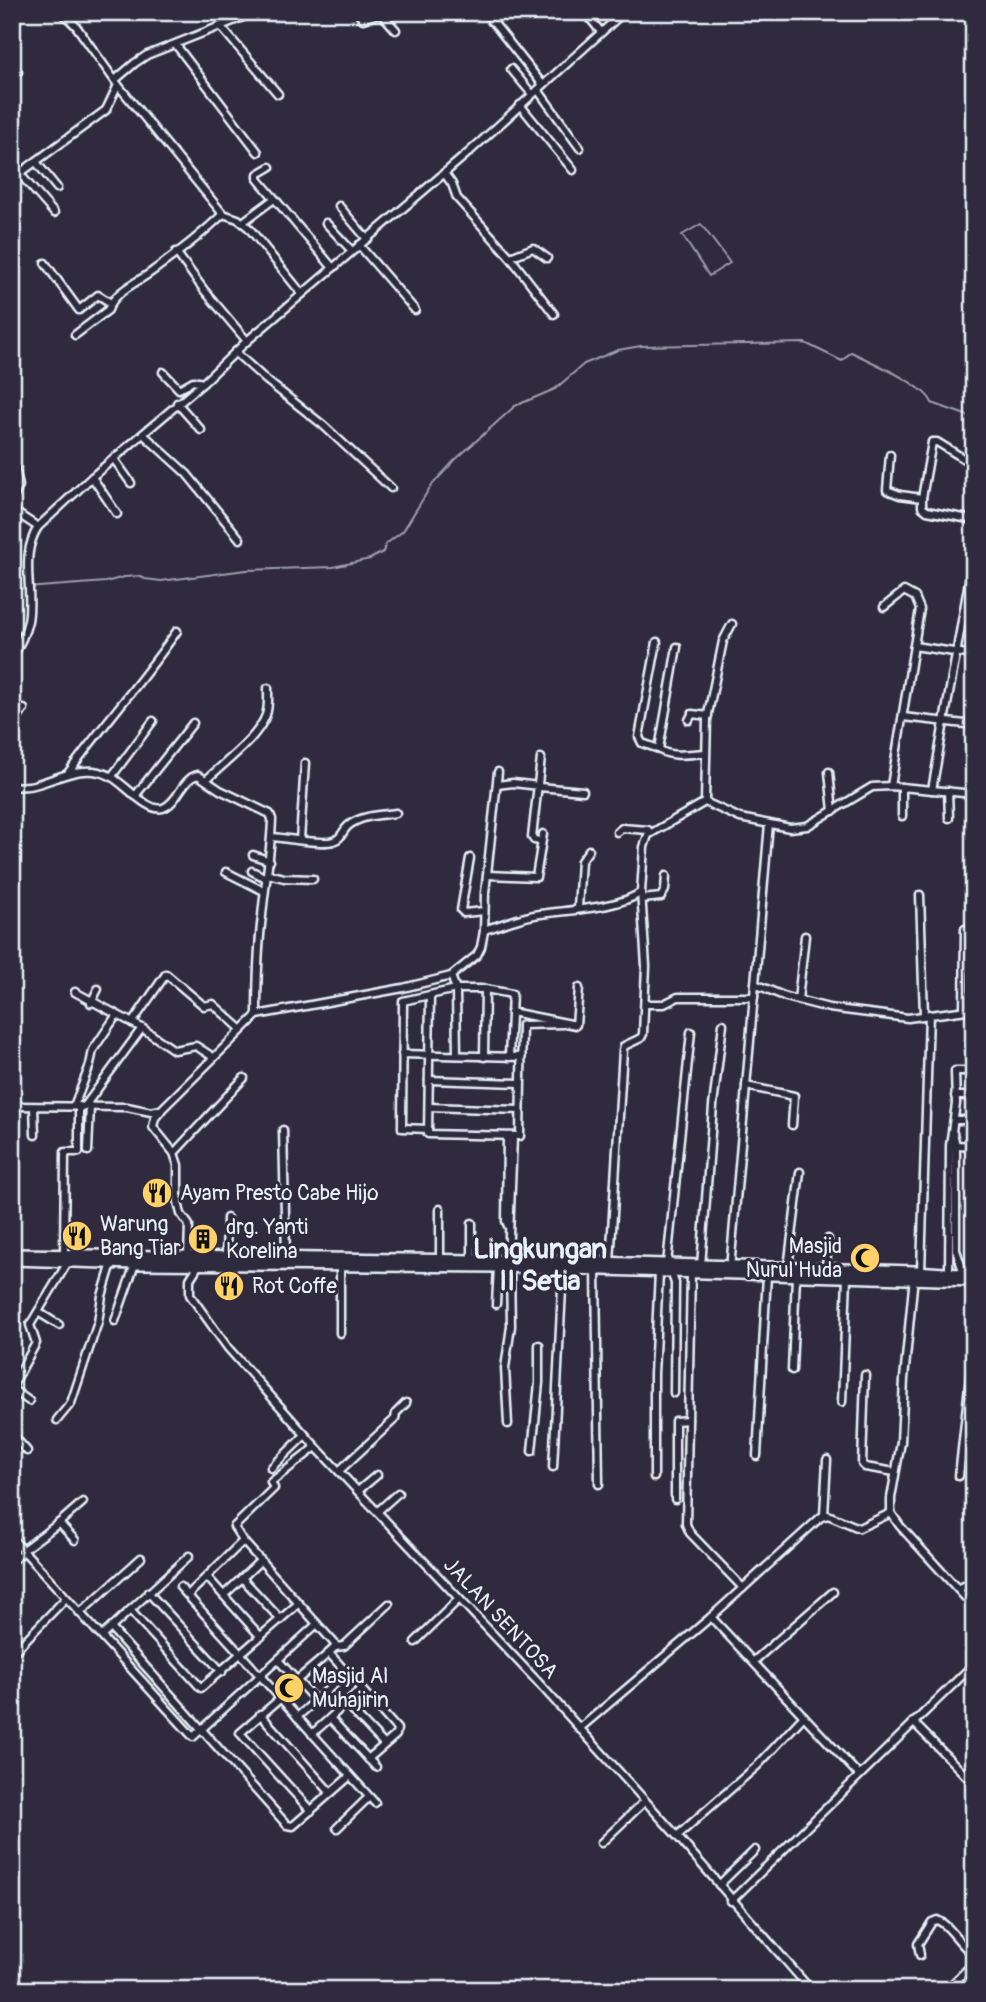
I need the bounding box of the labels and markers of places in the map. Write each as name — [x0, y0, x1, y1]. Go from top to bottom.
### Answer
restaurant icon: Ayam Presto Cabe Hijo — [140, 1176, 174, 1210]
place label: Ayam Presto Cabe Hijo — [180, 1180, 379, 1207]
place label: Warung Bang Tiar — [100, 1211, 181, 1262]
place label: drg. Yanti Korelina — [226, 1214, 308, 1265]
restaurant icon: Warung Bang Tiar — [60, 1219, 94, 1253]
building icon: drg. Yanti Korelina — [186, 1222, 220, 1256]
place label: Masjid Nurul Huda — [746, 1233, 842, 1284]
mosque icon: Masjid Nurul Huda — [848, 1241, 882, 1275]
restaurant icon: Rot Coffe — [212, 1269, 246, 1303]
place label: Rot Coffe — [252, 1273, 337, 1300]
place label: Masjid Al Muhajirin — [312, 1663, 389, 1714]
mosque icon: Masjid Al Muhajirin — [272, 1671, 306, 1705]

